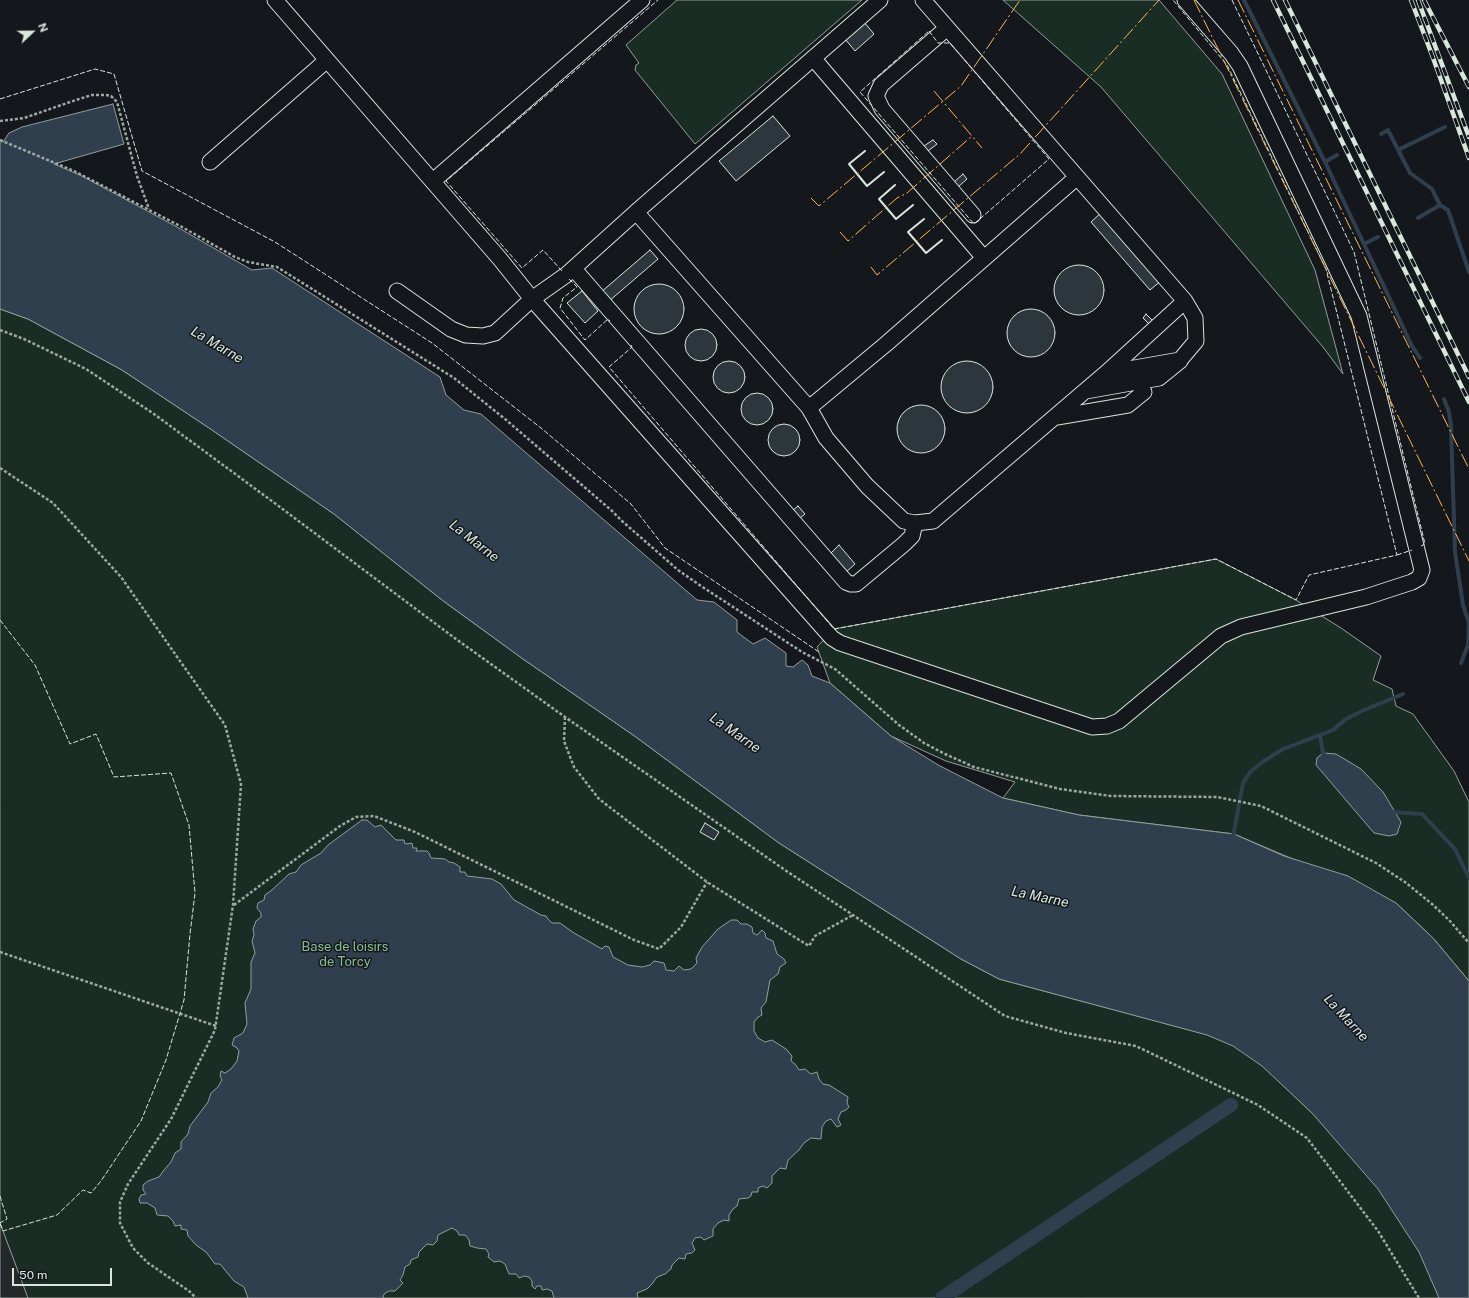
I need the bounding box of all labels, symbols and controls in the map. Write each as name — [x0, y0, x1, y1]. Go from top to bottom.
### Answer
north arrow — [12, 12, 52, 52]
text: N — [36, 21, 50, 34]
water label: La Marne — [188, 323, 246, 367]
water label: La Marne — [446, 516, 502, 566]
water label: La Marne — [706, 709, 764, 757]
water label: La Marne — [1010, 883, 1070, 911]
park label: Base de loisirs de Torcy — [302, 939, 388, 970]
water label: La Marne — [1320, 991, 1372, 1045]
scale bar — [14, 1260, 114, 1286]
text: 50 m — [19, 1268, 47, 1282]

